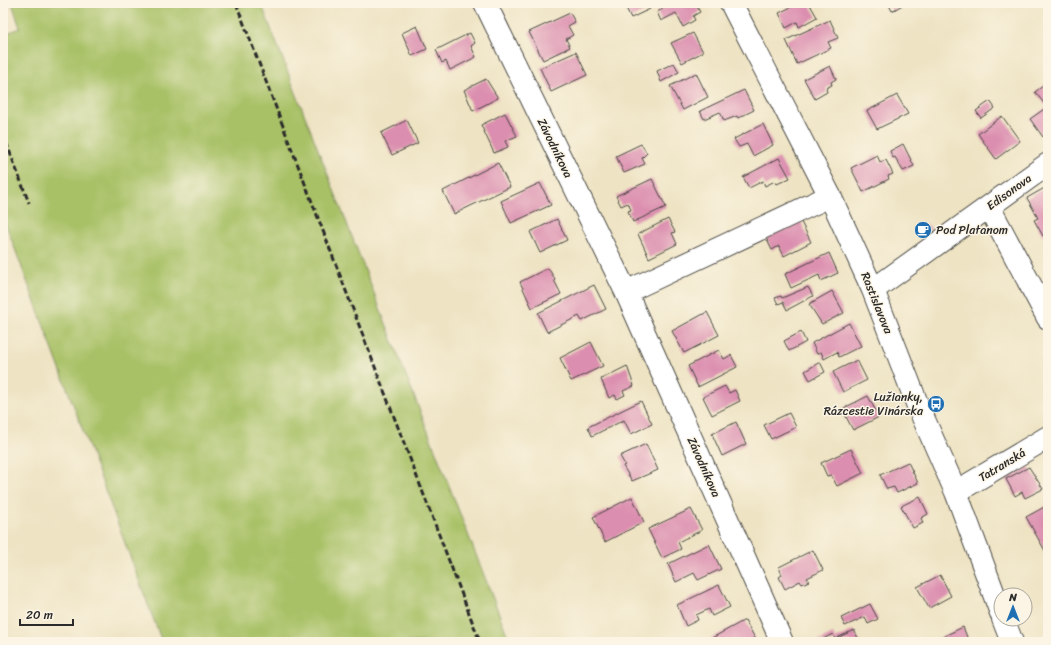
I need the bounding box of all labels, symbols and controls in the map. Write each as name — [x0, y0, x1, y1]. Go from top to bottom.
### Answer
street label: Závodníkova — [531, 114, 579, 182]
street label: Edisonova — [982, 168, 1036, 216]
place label: Pod Platanom — [936, 219, 1008, 241]
cafe icon: Pod Platanom — [913, 220, 933, 240]
street label: Rastislavova — [855, 269, 900, 338]
place label: Lužianky, Rázcestie Vinárska — [824, 386, 924, 422]
bus stop icon: Lužianky, Rázcestie Vinárska — [926, 394, 946, 414]
street label: Závodníkova — [681, 433, 727, 501]
street label: Tatranská — [974, 442, 1030, 488]
north arrow — [993, 587, 1033, 627]
text: N — [1008, 588, 1017, 607]
scale bar — [20, 601, 73, 627]
text: 20 m — [26, 604, 53, 626]

